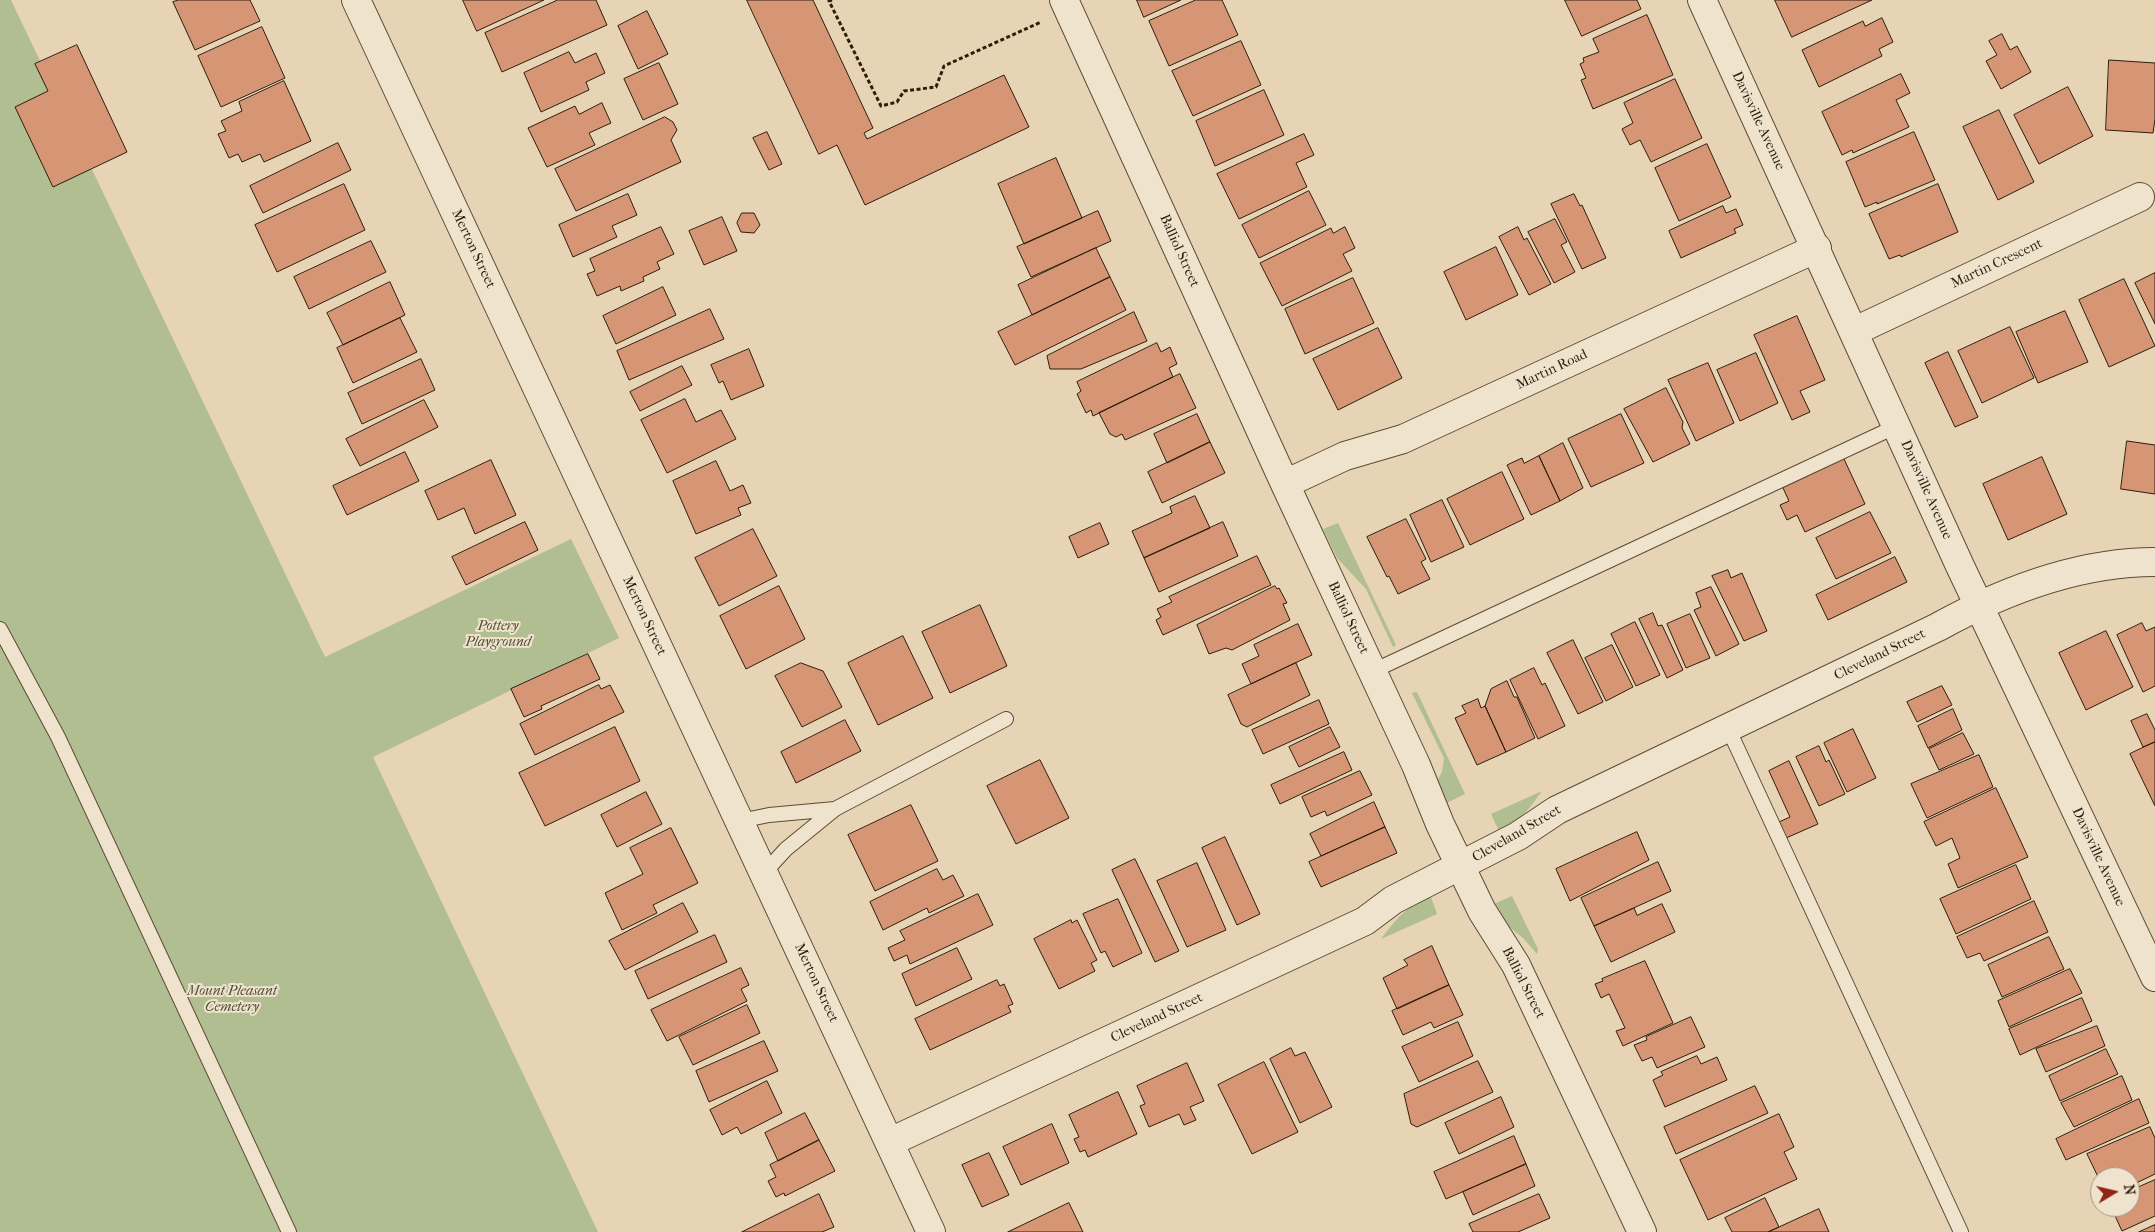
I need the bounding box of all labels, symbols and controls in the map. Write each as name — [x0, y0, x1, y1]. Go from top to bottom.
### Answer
street label: Davisville Avenue — [1728, 69, 1788, 173]
street label: Merton Street — [447, 207, 499, 291]
street label: Balliol Street — [1155, 212, 1203, 290]
street label: Martin Crescent — [1949, 235, 2045, 293]
street label: Martin Road — [1514, 346, 1590, 394]
street label: Davisville Avenue — [1897, 438, 1955, 542]
street label: Merton Street — [618, 574, 670, 658]
street label: Balliol Street — [1324, 579, 1372, 657]
park label: Pottery Playground — [465, 619, 531, 652]
street label: Cleveland Street — [1832, 626, 1928, 684]
street label: Cleveland Street — [1470, 802, 1564, 866]
street label: Davisville Avenue — [2068, 805, 2128, 909]
street label: Merton Street — [790, 941, 842, 1025]
street label: Balliol Street — [1498, 944, 1548, 1022]
park label: Mount Pleasant Cemetery — [187, 984, 277, 1016]
street label: Cleveland Street — [1108, 989, 1206, 1047]
north arrow — [2090, 1167, 2140, 1217]
text: N — [2120, 1183, 2139, 1196]

